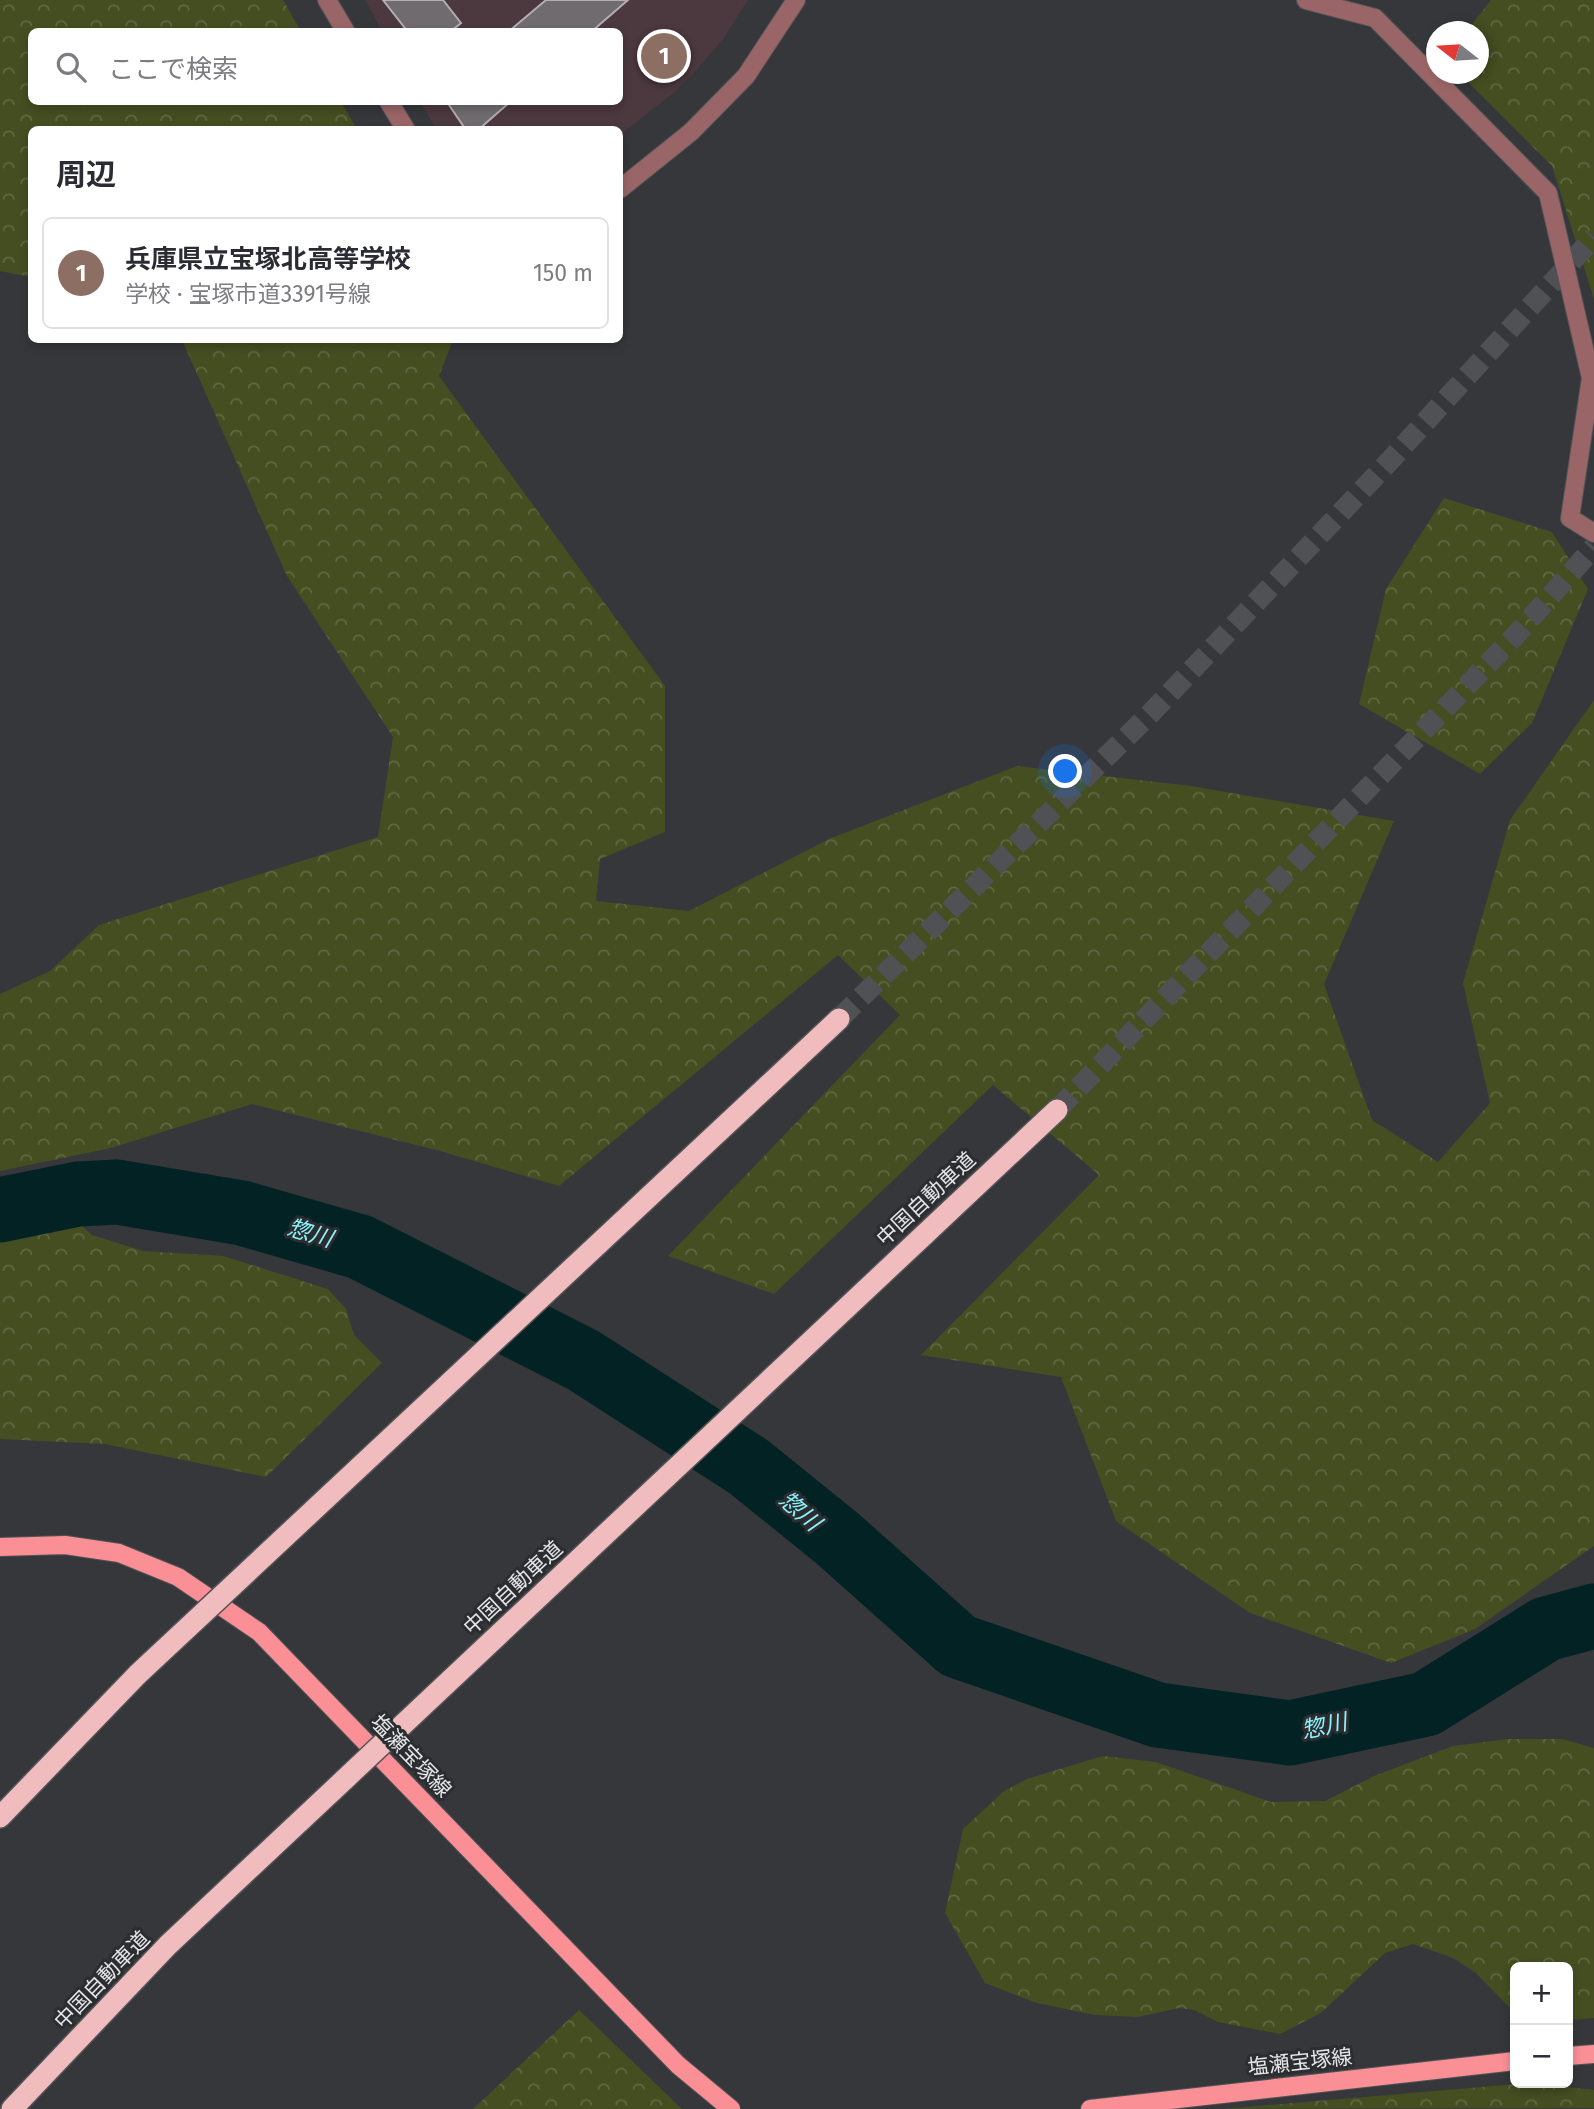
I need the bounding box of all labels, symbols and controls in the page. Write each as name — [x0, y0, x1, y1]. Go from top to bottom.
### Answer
north arrow — [1426, 21, 1489, 84]
search box — [28, 28, 623, 105]
pin: 1 — [641, 30, 687, 82]
icon: search — [52, 48, 90, 86]
text: ここで検索 — [108, 54, 238, 85]
text: 周辺 — [56, 157, 116, 193]
text: 兵庫県立宝塚北高等学校 — [125, 244, 411, 275]
text: 1 — [76, 259, 86, 287]
text: 150 m — [533, 259, 593, 287]
text: 学校 · 宝塚市道3391号線 — [125, 280, 371, 308]
your location — [1048, 754, 1082, 788]
street label: 中国自動車道 — [871, 1147, 981, 1251]
water label: 惣川 — [284, 1213, 339, 1254]
water label: 惣川 — [773, 1485, 829, 1539]
street label: 中国自動車道 — [458, 1536, 568, 1640]
water label: 惣川 — [1299, 1707, 1352, 1744]
street label: 塩瀬宝塚線 — [365, 1709, 457, 1803]
street label: 中国自動車道 — [49, 1926, 155, 2034]
map controls — [1510, 1962, 1573, 2088]
button: + — [1510, 1962, 1573, 2025]
button: − — [1510, 2025, 1573, 2088]
street label: 塩瀬宝塚線 — [1246, 2044, 1354, 2080]

